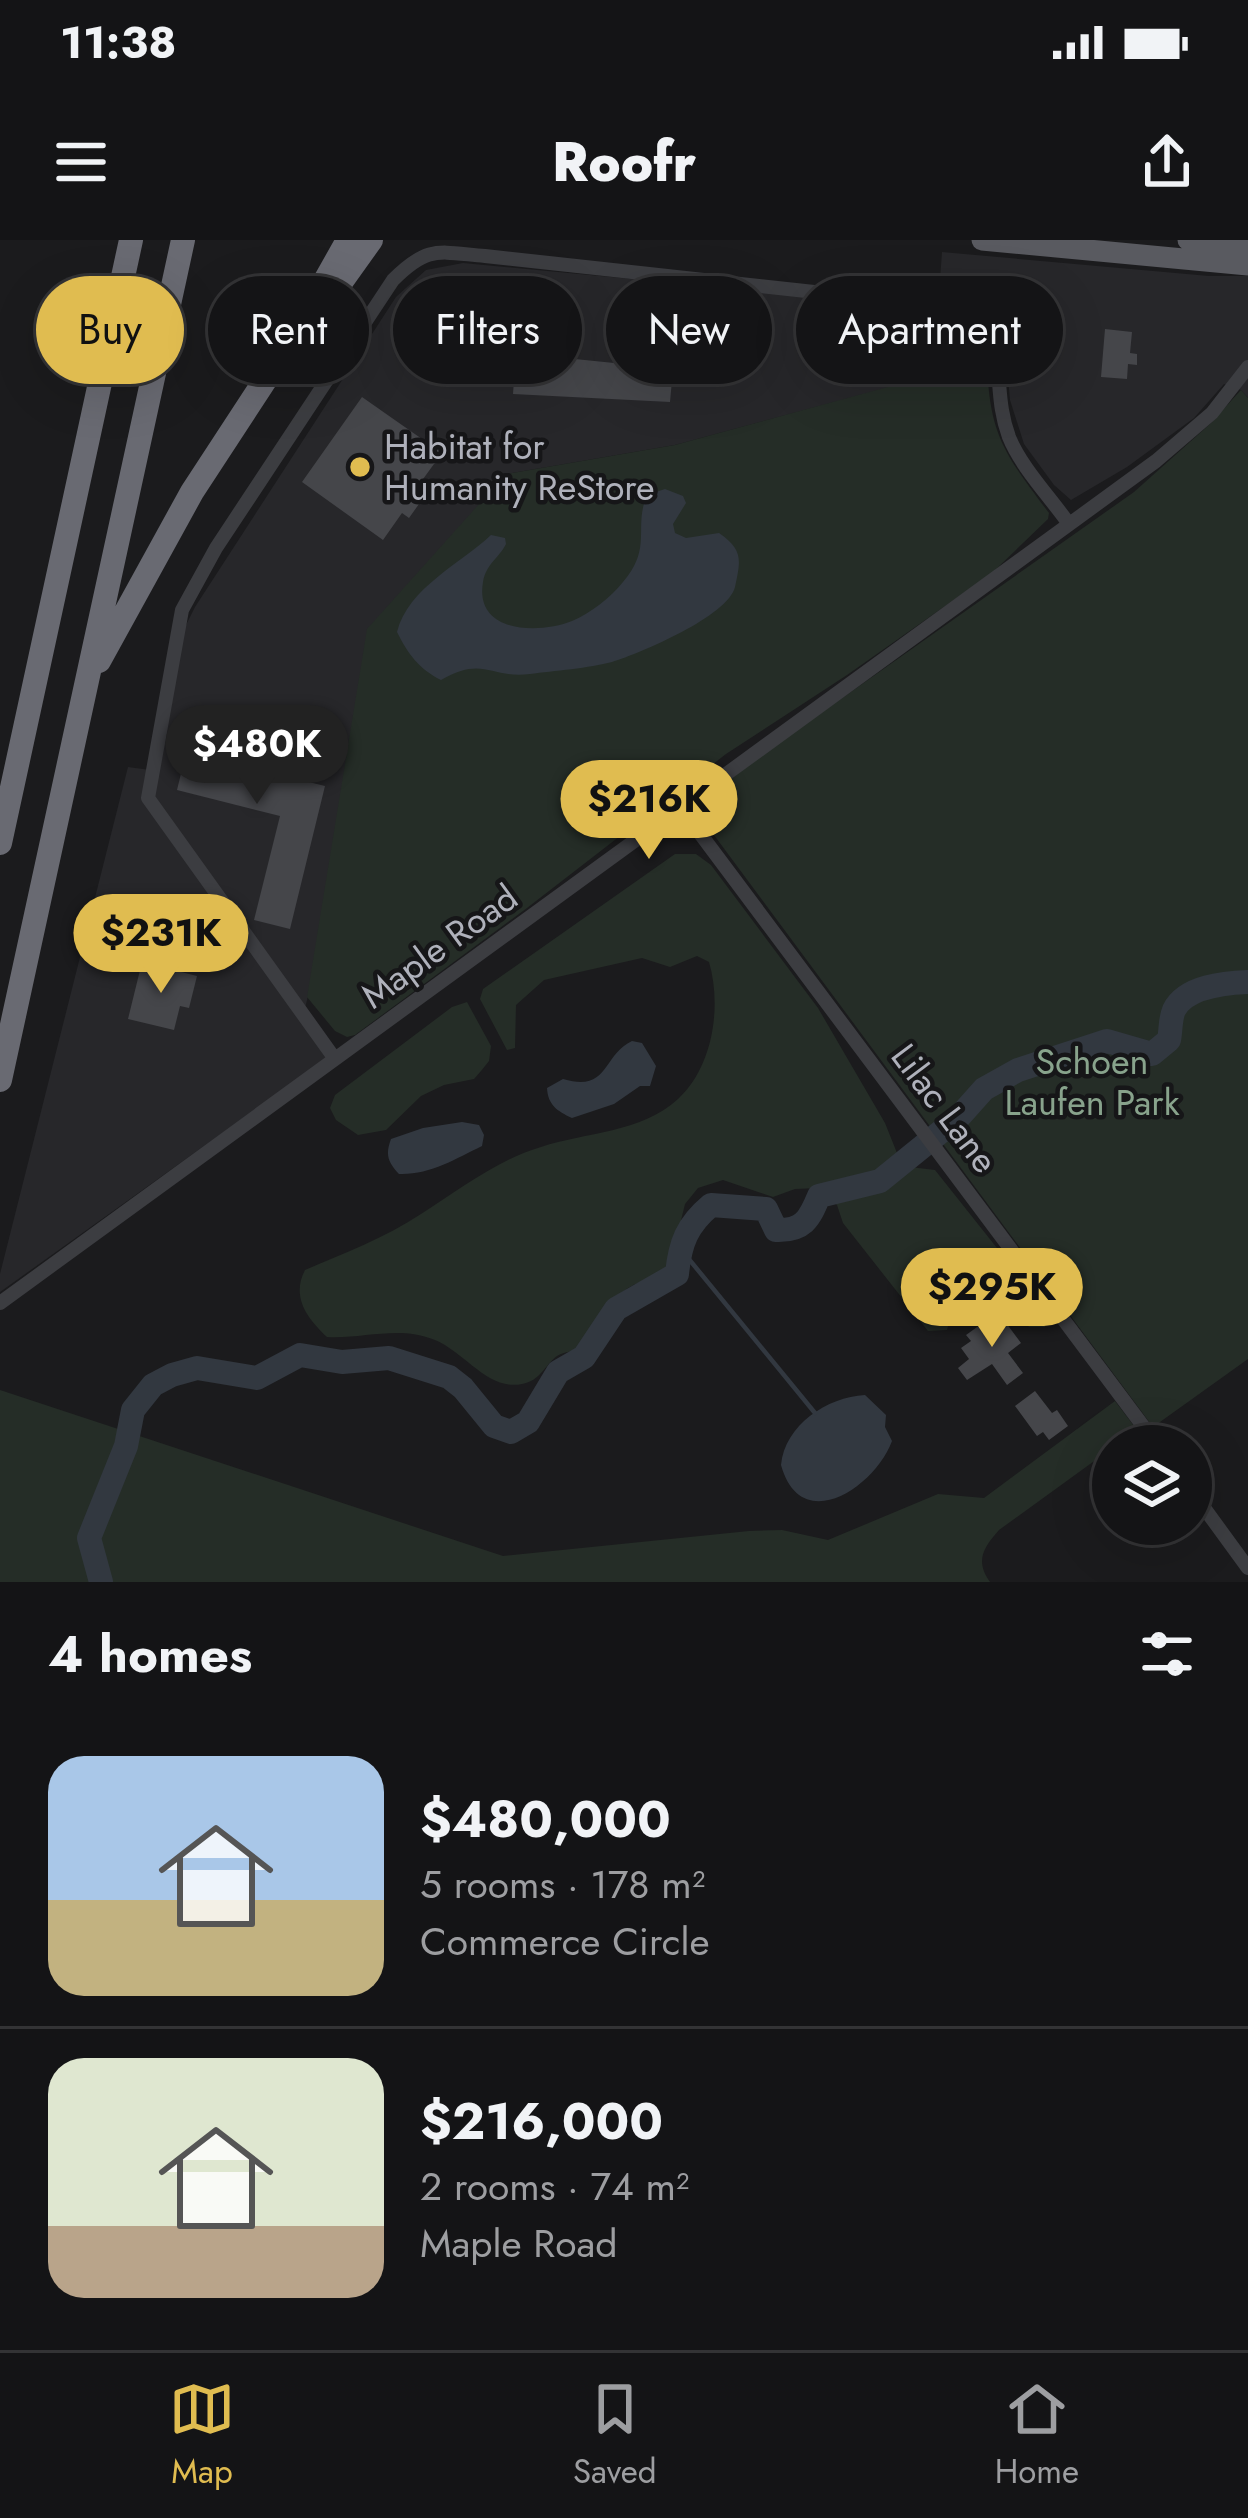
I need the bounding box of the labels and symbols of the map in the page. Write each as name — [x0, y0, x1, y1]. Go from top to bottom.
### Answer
place label: Habitat for Humanity ReStore — [384, 420, 655, 513]
marker: Habitat for Humanity ReStore — [347, 454, 373, 480]
pin: $480K — [173, 705, 341, 807]
pin: $216K — [565, 760, 733, 862]
street label: Maple Road — [350, 871, 528, 1021]
pin: $231K — [77, 894, 245, 996]
street label: Lilac Lane — [879, 1032, 1011, 1184]
park label: Schoen Laufen Park — [1004, 1035, 1180, 1128]
pin: $295K — [908, 1248, 1076, 1350]

